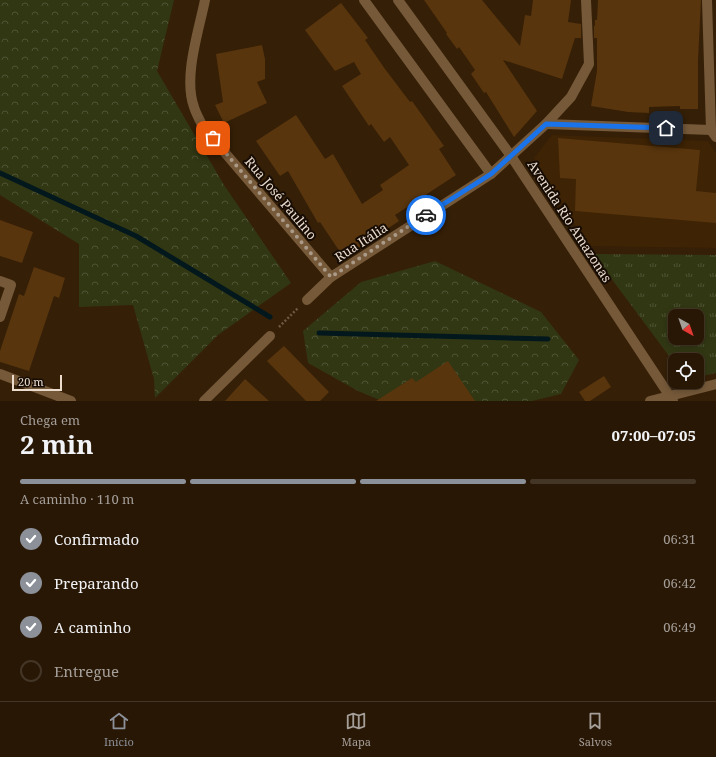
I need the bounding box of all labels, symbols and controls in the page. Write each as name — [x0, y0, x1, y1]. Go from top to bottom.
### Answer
pin — [649, 111, 683, 145]
icon: home — [655, 117, 677, 139]
pin — [196, 121, 230, 155]
icon: bag — [202, 127, 224, 149]
street label: Rua José Paulino — [241, 153, 321, 243]
street label: Avenida Rio Amazonas — [524, 156, 616, 286]
courier — [406, 195, 446, 235]
icon: car — [415, 204, 437, 226]
street label: Rua Itália — [331, 218, 391, 266]
north arrow — [668, 309, 704, 345]
map controls — [668, 309, 704, 389]
button: locate — [668, 353, 704, 389]
scale bar — [12, 373, 62, 392]
text: 20 m — [18, 374, 44, 389]
text: Chega em — [20, 411, 80, 429]
text: 07:00–07:05 — [612, 425, 696, 445]
text: 2 min — [20, 426, 94, 462]
text: A caminho · 110 m — [20, 490, 134, 508]
icon: check — [20, 528, 42, 550]
text: Confirmado — [54, 529, 139, 549]
text: 06:31 — [663, 530, 696, 548]
icon: check — [20, 572, 42, 594]
text: Preparando — [54, 573, 139, 593]
text: 06:42 — [663, 574, 696, 592]
icon: check — [20, 616, 42, 638]
text: A caminho — [54, 617, 131, 637]
text: 06:49 — [663, 618, 696, 636]
text: Entregue — [54, 661, 119, 681]
tab: Início — [104, 710, 134, 749]
tab: Mapa — [342, 710, 371, 749]
tab: Salvos — [579, 710, 612, 749]

